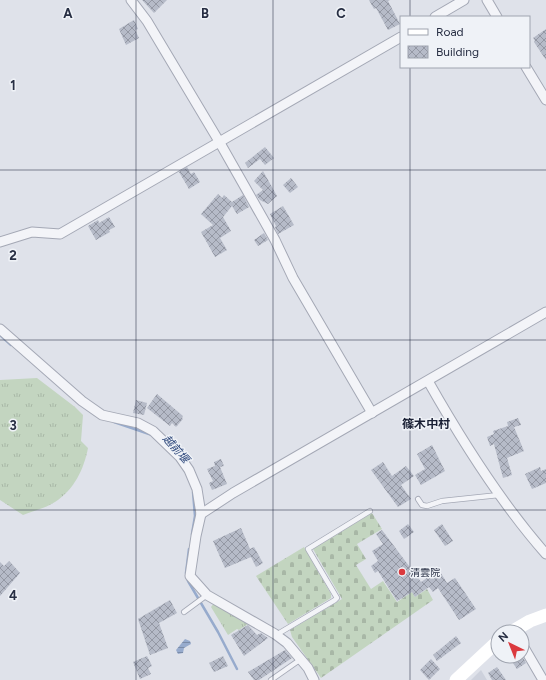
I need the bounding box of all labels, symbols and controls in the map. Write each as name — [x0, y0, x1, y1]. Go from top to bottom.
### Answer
text: A — [63, 6, 73, 21]
text: B — [201, 6, 209, 21]
text: C — [336, 6, 346, 21]
legend — [400, 16, 530, 68]
text: Road — [436, 25, 464, 39]
text: Building — [436, 45, 479, 59]
text: 1 — [10, 78, 16, 93]
text: 2 — [9, 248, 17, 263]
district label: 篠木中村 — [402, 417, 450, 431]
text: 3 — [9, 418, 17, 433]
water label: 越前堰 — [160, 432, 193, 467]
place label: 清雲院 — [410, 566, 440, 579]
marker: 清雲院 — [397, 567, 407, 577]
text: 4 — [9, 588, 17, 603]
north arrow — [490, 624, 530, 664]
text: N — [496, 629, 511, 645]

